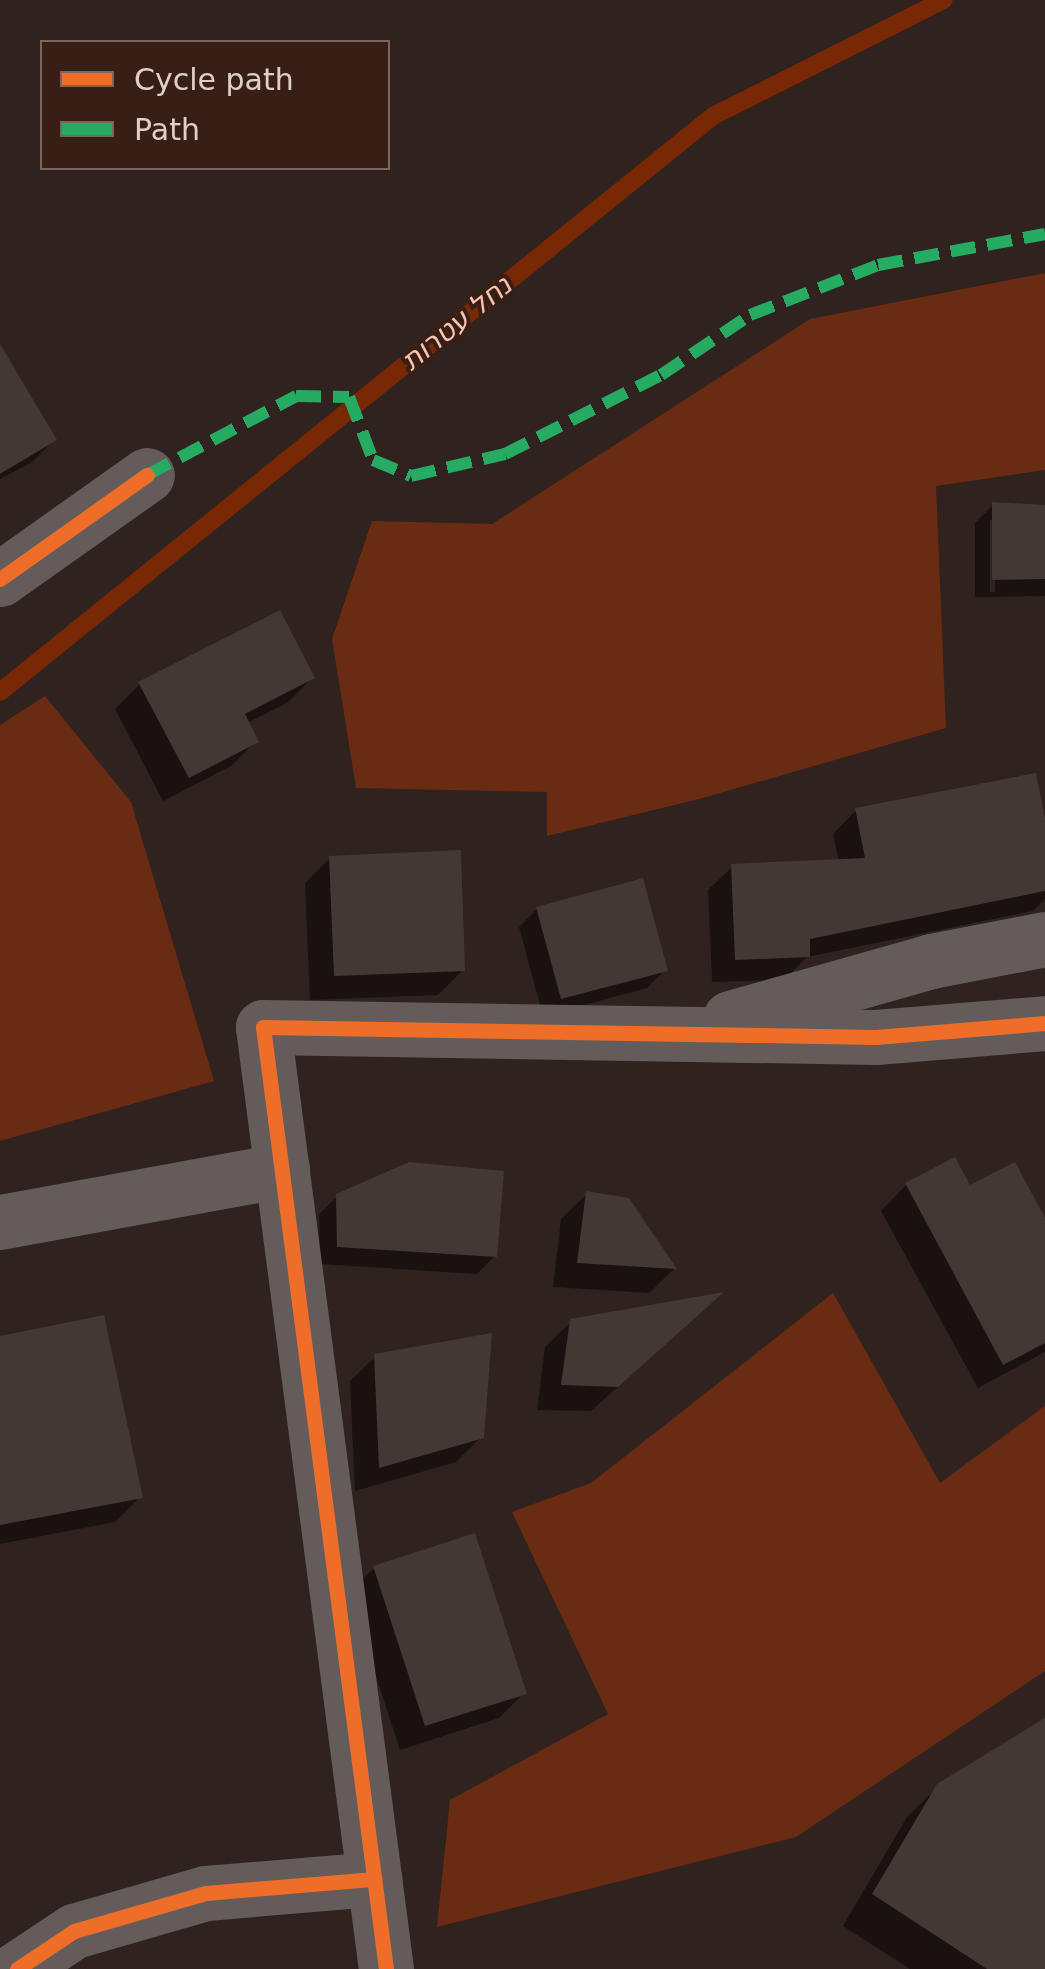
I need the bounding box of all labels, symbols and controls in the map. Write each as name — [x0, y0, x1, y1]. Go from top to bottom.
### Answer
legend — [40, 40, 390, 170]
text: Cycle path — [134, 62, 294, 97]
text: Path — [134, 112, 200, 147]
water label: נחל עטרות — [395, 268, 519, 378]

